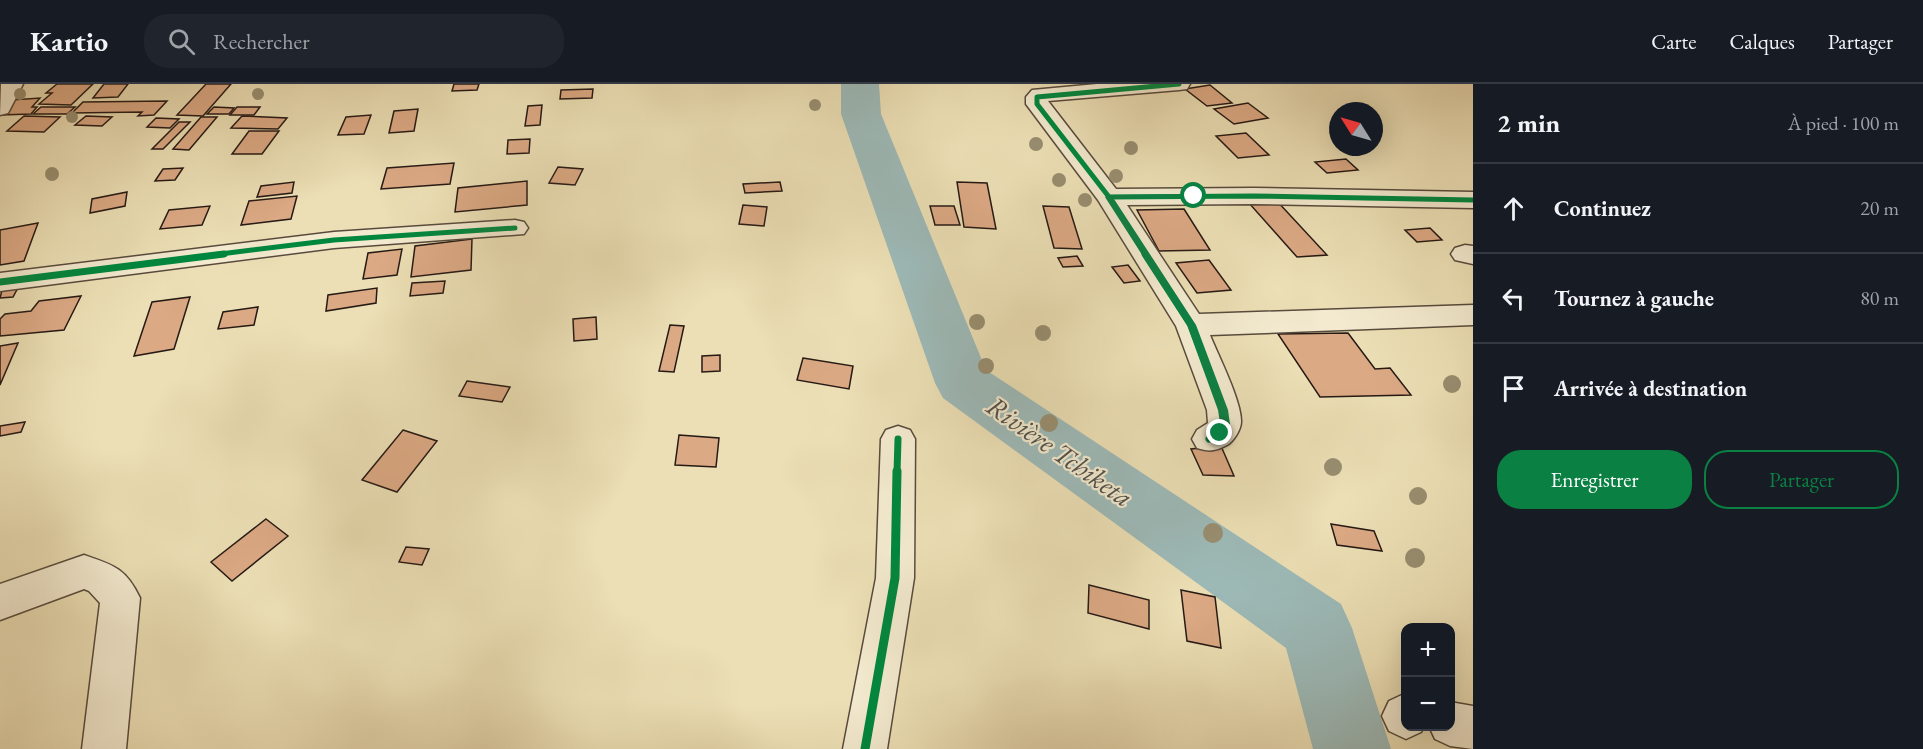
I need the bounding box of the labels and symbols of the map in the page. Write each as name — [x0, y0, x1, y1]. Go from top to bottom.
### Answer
north arrow — [1329, 102, 1383, 156]
route start — [1180, 182, 1206, 208]
water label: Rivière Tchiketa — [980, 387, 1140, 515]
route end — [1206, 419, 1232, 445]

